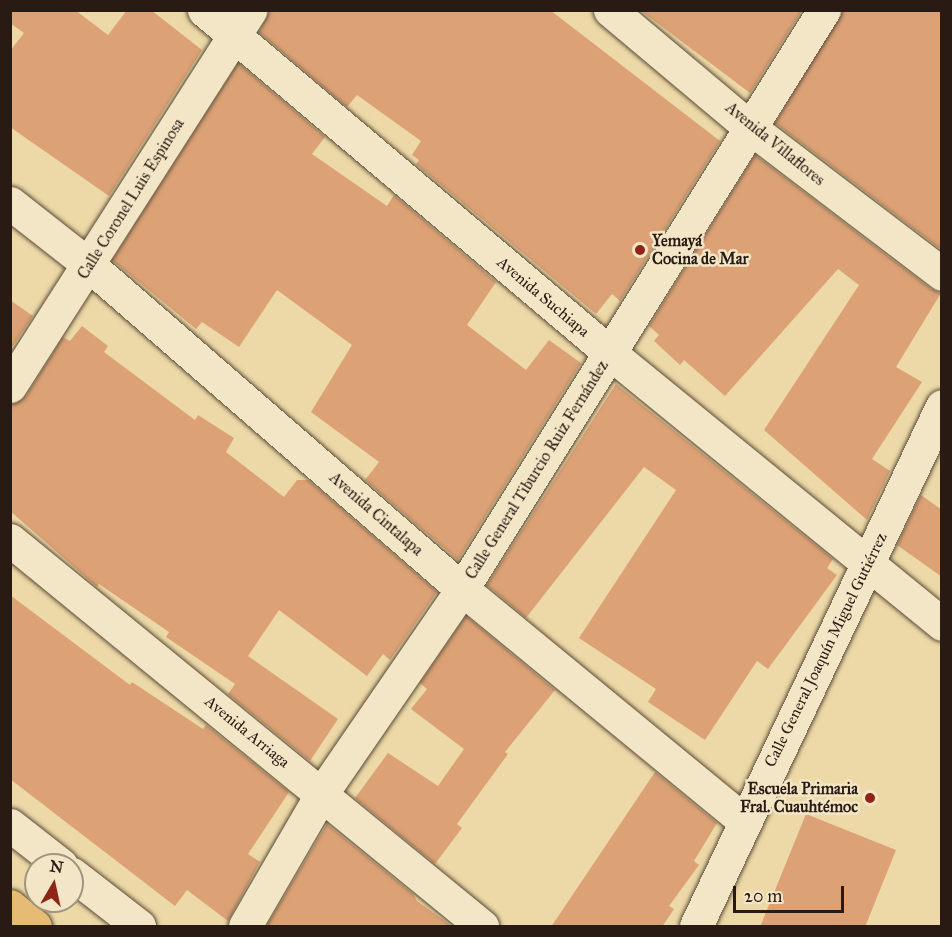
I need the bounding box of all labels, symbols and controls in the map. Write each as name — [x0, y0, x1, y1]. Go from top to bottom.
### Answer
street label: Avenida Villaflores — [722, 98, 828, 190]
street label: Calle Coronel Luis Espinosa — [74, 115, 188, 283]
place label: Yemayá Cocina de Mar — [652, 231, 748, 269]
marker: Yemayá Cocina de Mar — [633, 243, 647, 257]
street label: Avenida Suchiapa — [493, 253, 593, 341]
street label: Calle General Tiburcio Ruiz Fernández — [461, 357, 613, 583]
street label: Avenida Cintalapa — [325, 468, 427, 560]
street label: Calle General Joaquín Miguel Gutiérrez — [761, 530, 891, 770]
street label: Avenida Arriaga — [201, 692, 293, 772]
place label: Escuela Primaria Fral. Cuauhtémoc — [740, 779, 858, 817]
marker: Escuela Primaria Fral. Cuauhtémoc — [863, 791, 877, 805]
north arrow — [24, 853, 84, 913]
text: N — [48, 856, 65, 877]
scale bar — [736, 874, 847, 912]
text: 20 m — [744, 885, 782, 907]

